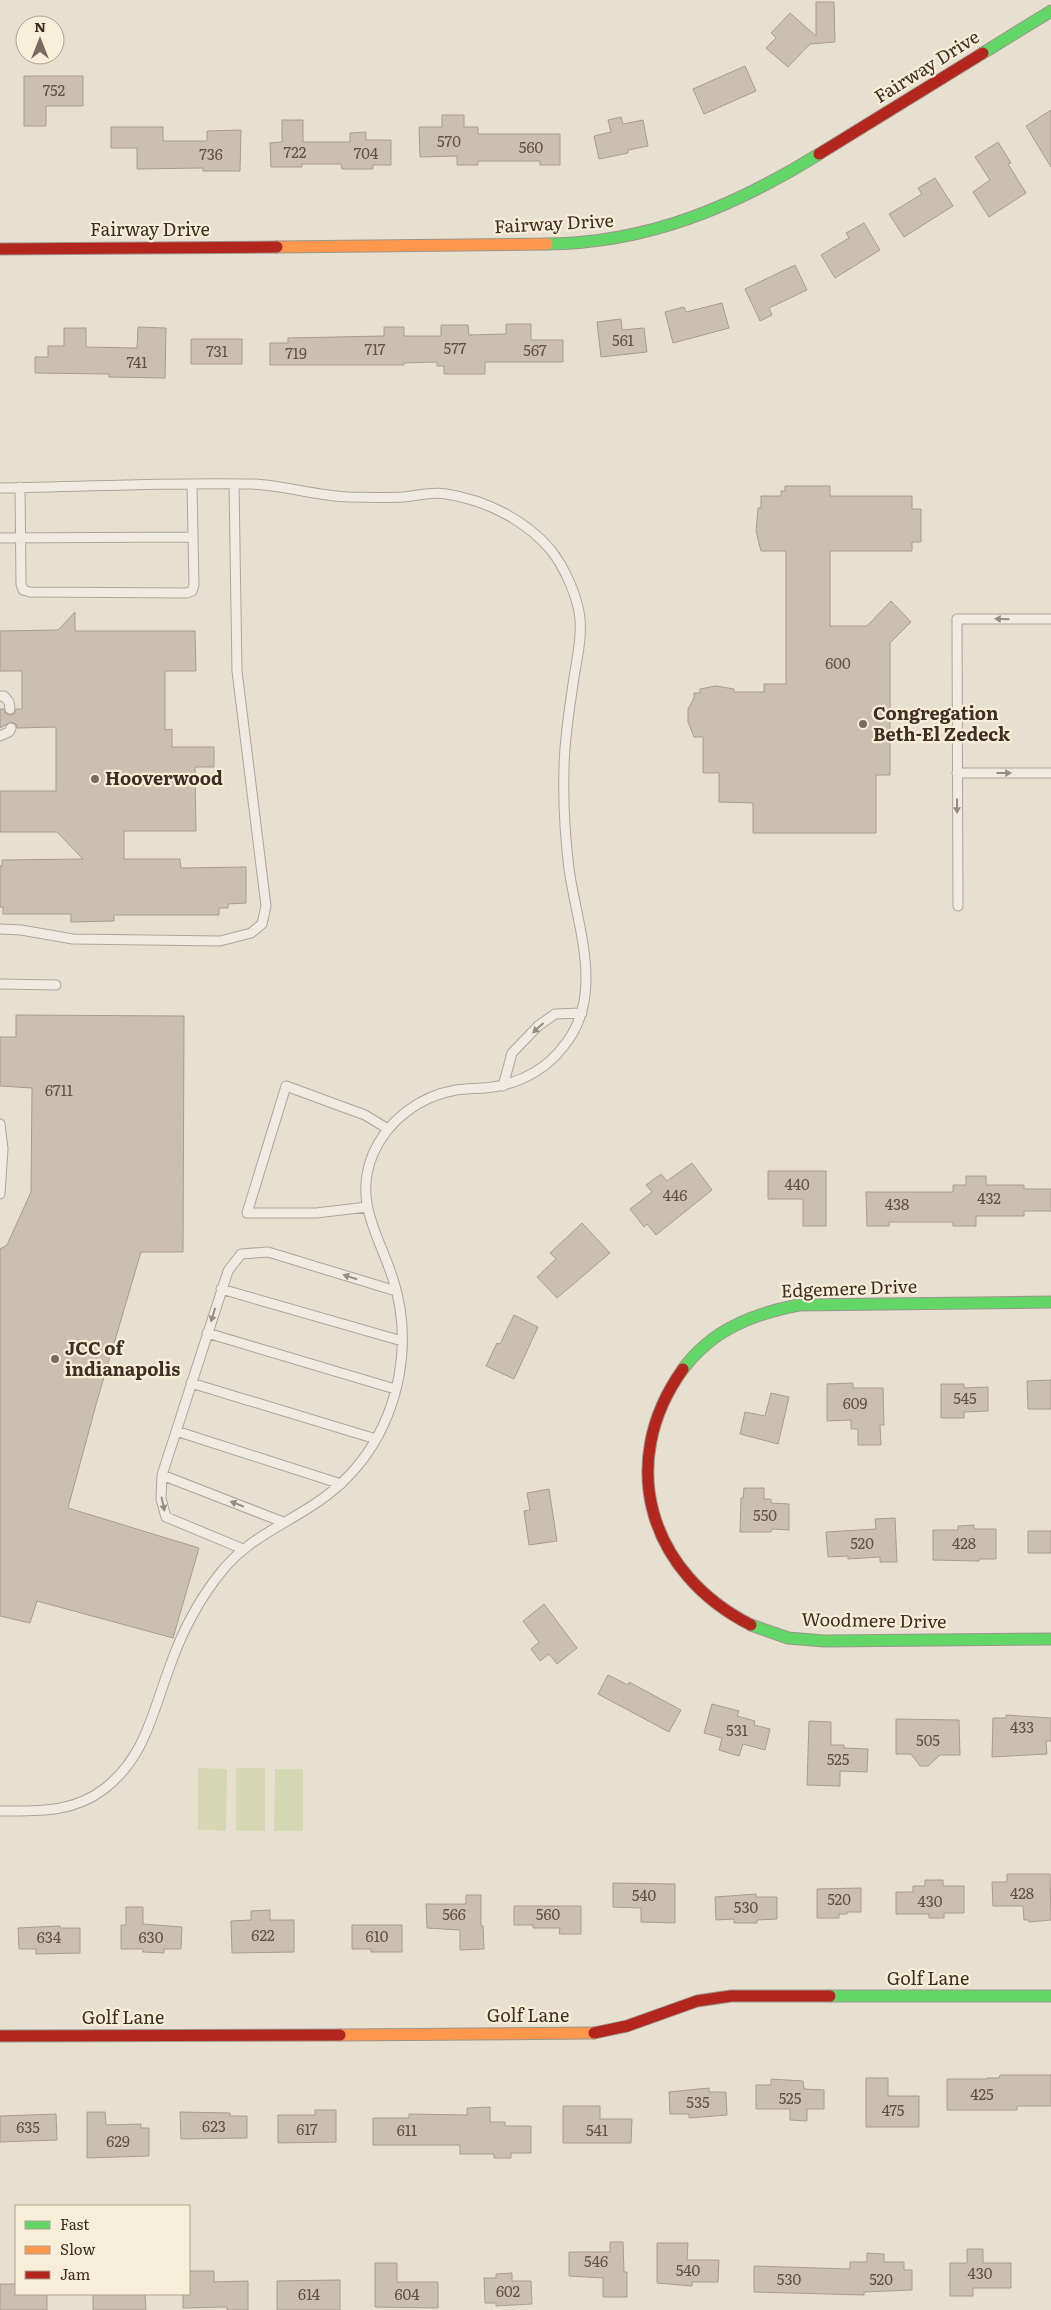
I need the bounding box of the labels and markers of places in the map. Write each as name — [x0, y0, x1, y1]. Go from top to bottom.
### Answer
place label: Congregation Beth-El Zedeck — [873, 699, 1011, 747]
marker: Congregation Beth-El Zedeck — [857, 718, 869, 730]
place label: Hooverwood — [105, 764, 223, 791]
marker: Hooverwood — [89, 773, 101, 785]
place label: JCC of indianapolis — [65, 1334, 180, 1382]
marker: JCC of indianapolis — [49, 1353, 61, 1365]

